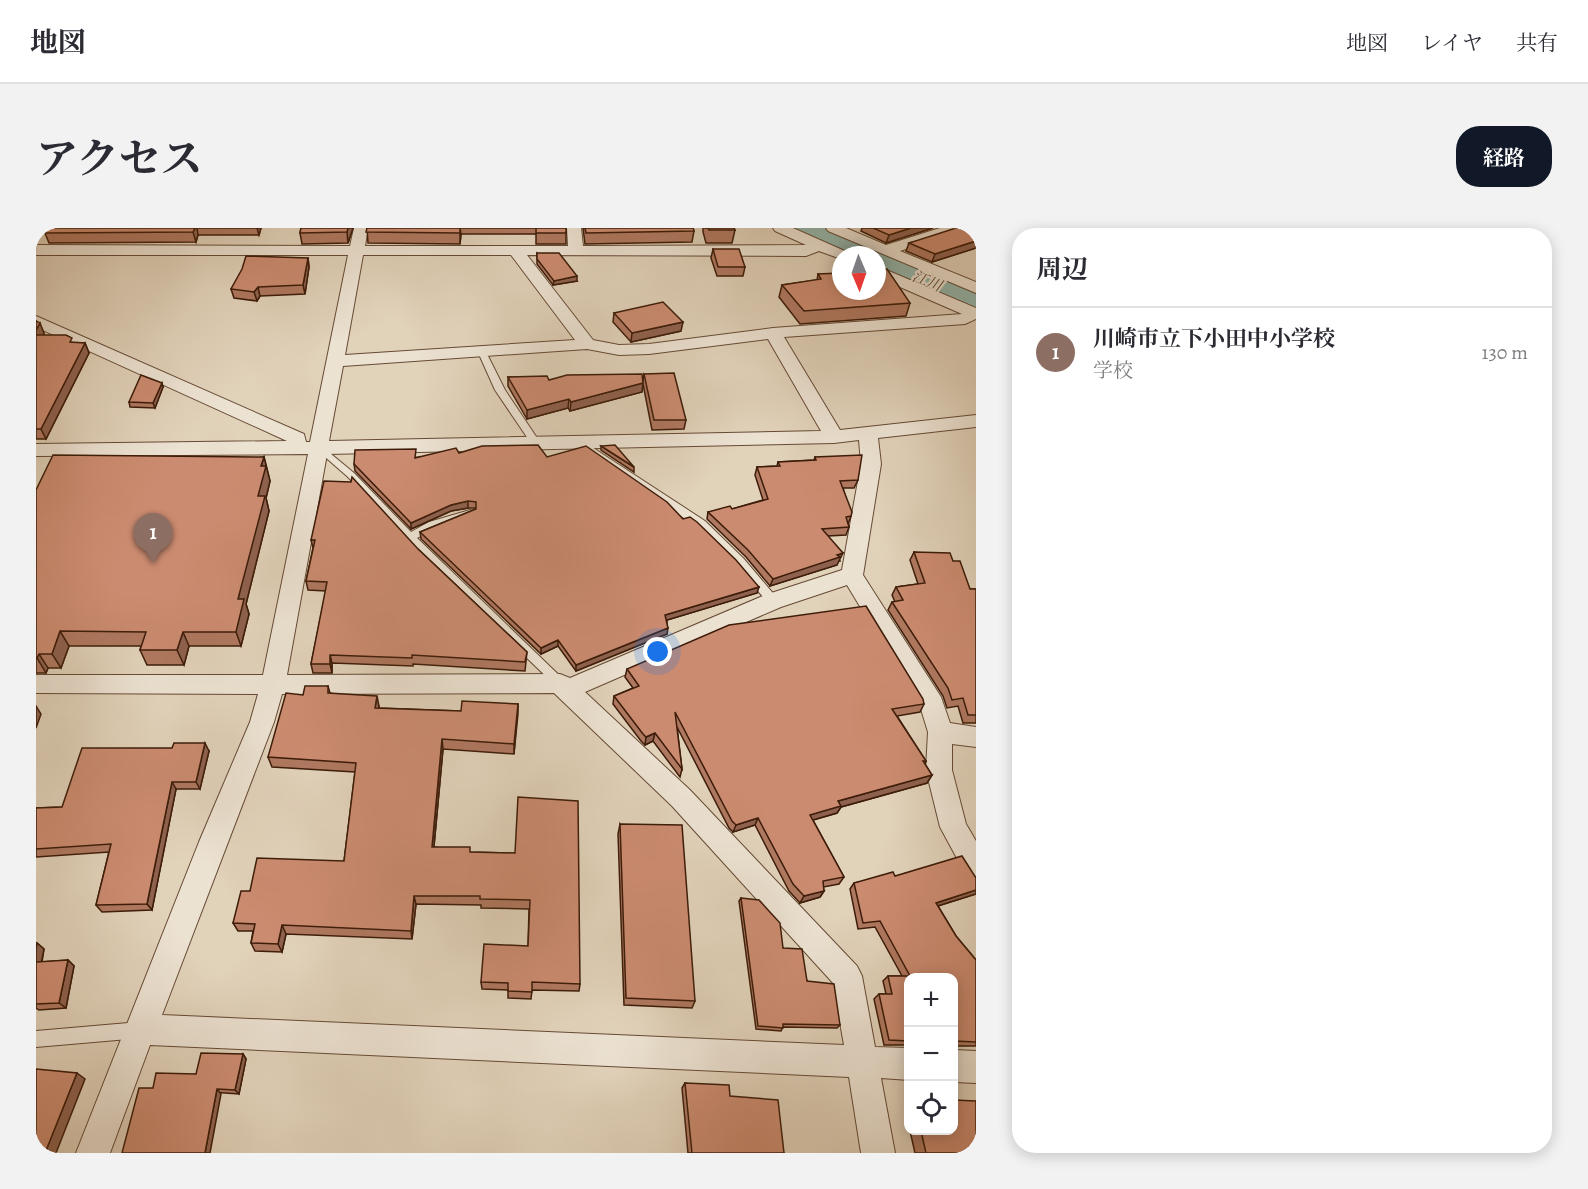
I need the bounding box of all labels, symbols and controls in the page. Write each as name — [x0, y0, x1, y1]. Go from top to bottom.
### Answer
text: 地図 — [30, 24, 86, 62]
text: 地図 — [1346, 29, 1388, 57]
text: レイヤ — [1421, 29, 1483, 57]
text: 共有 — [1516, 29, 1558, 57]
button: 経路 — [1456, 126, 1552, 187]
text: アクセス — [36, 130, 203, 187]
north arrow — [832, 246, 886, 300]
text: 周辺 — [1036, 252, 1088, 287]
water label: 江川 — [909, 266, 947, 297]
text: 川崎市立下小田中小学校 — [1093, 324, 1335, 354]
text: 1 — [1052, 339, 1059, 366]
text: 130 m — [1482, 339, 1528, 366]
text: 学校 — [1093, 357, 1133, 384]
pin: 1 — [134, 514, 172, 563]
your location — [643, 637, 672, 666]
map controls — [904, 973, 958, 1135]
button: + — [904, 973, 958, 1027]
button: − — [904, 1027, 958, 1081]
button: locate — [904, 1081, 958, 1135]

